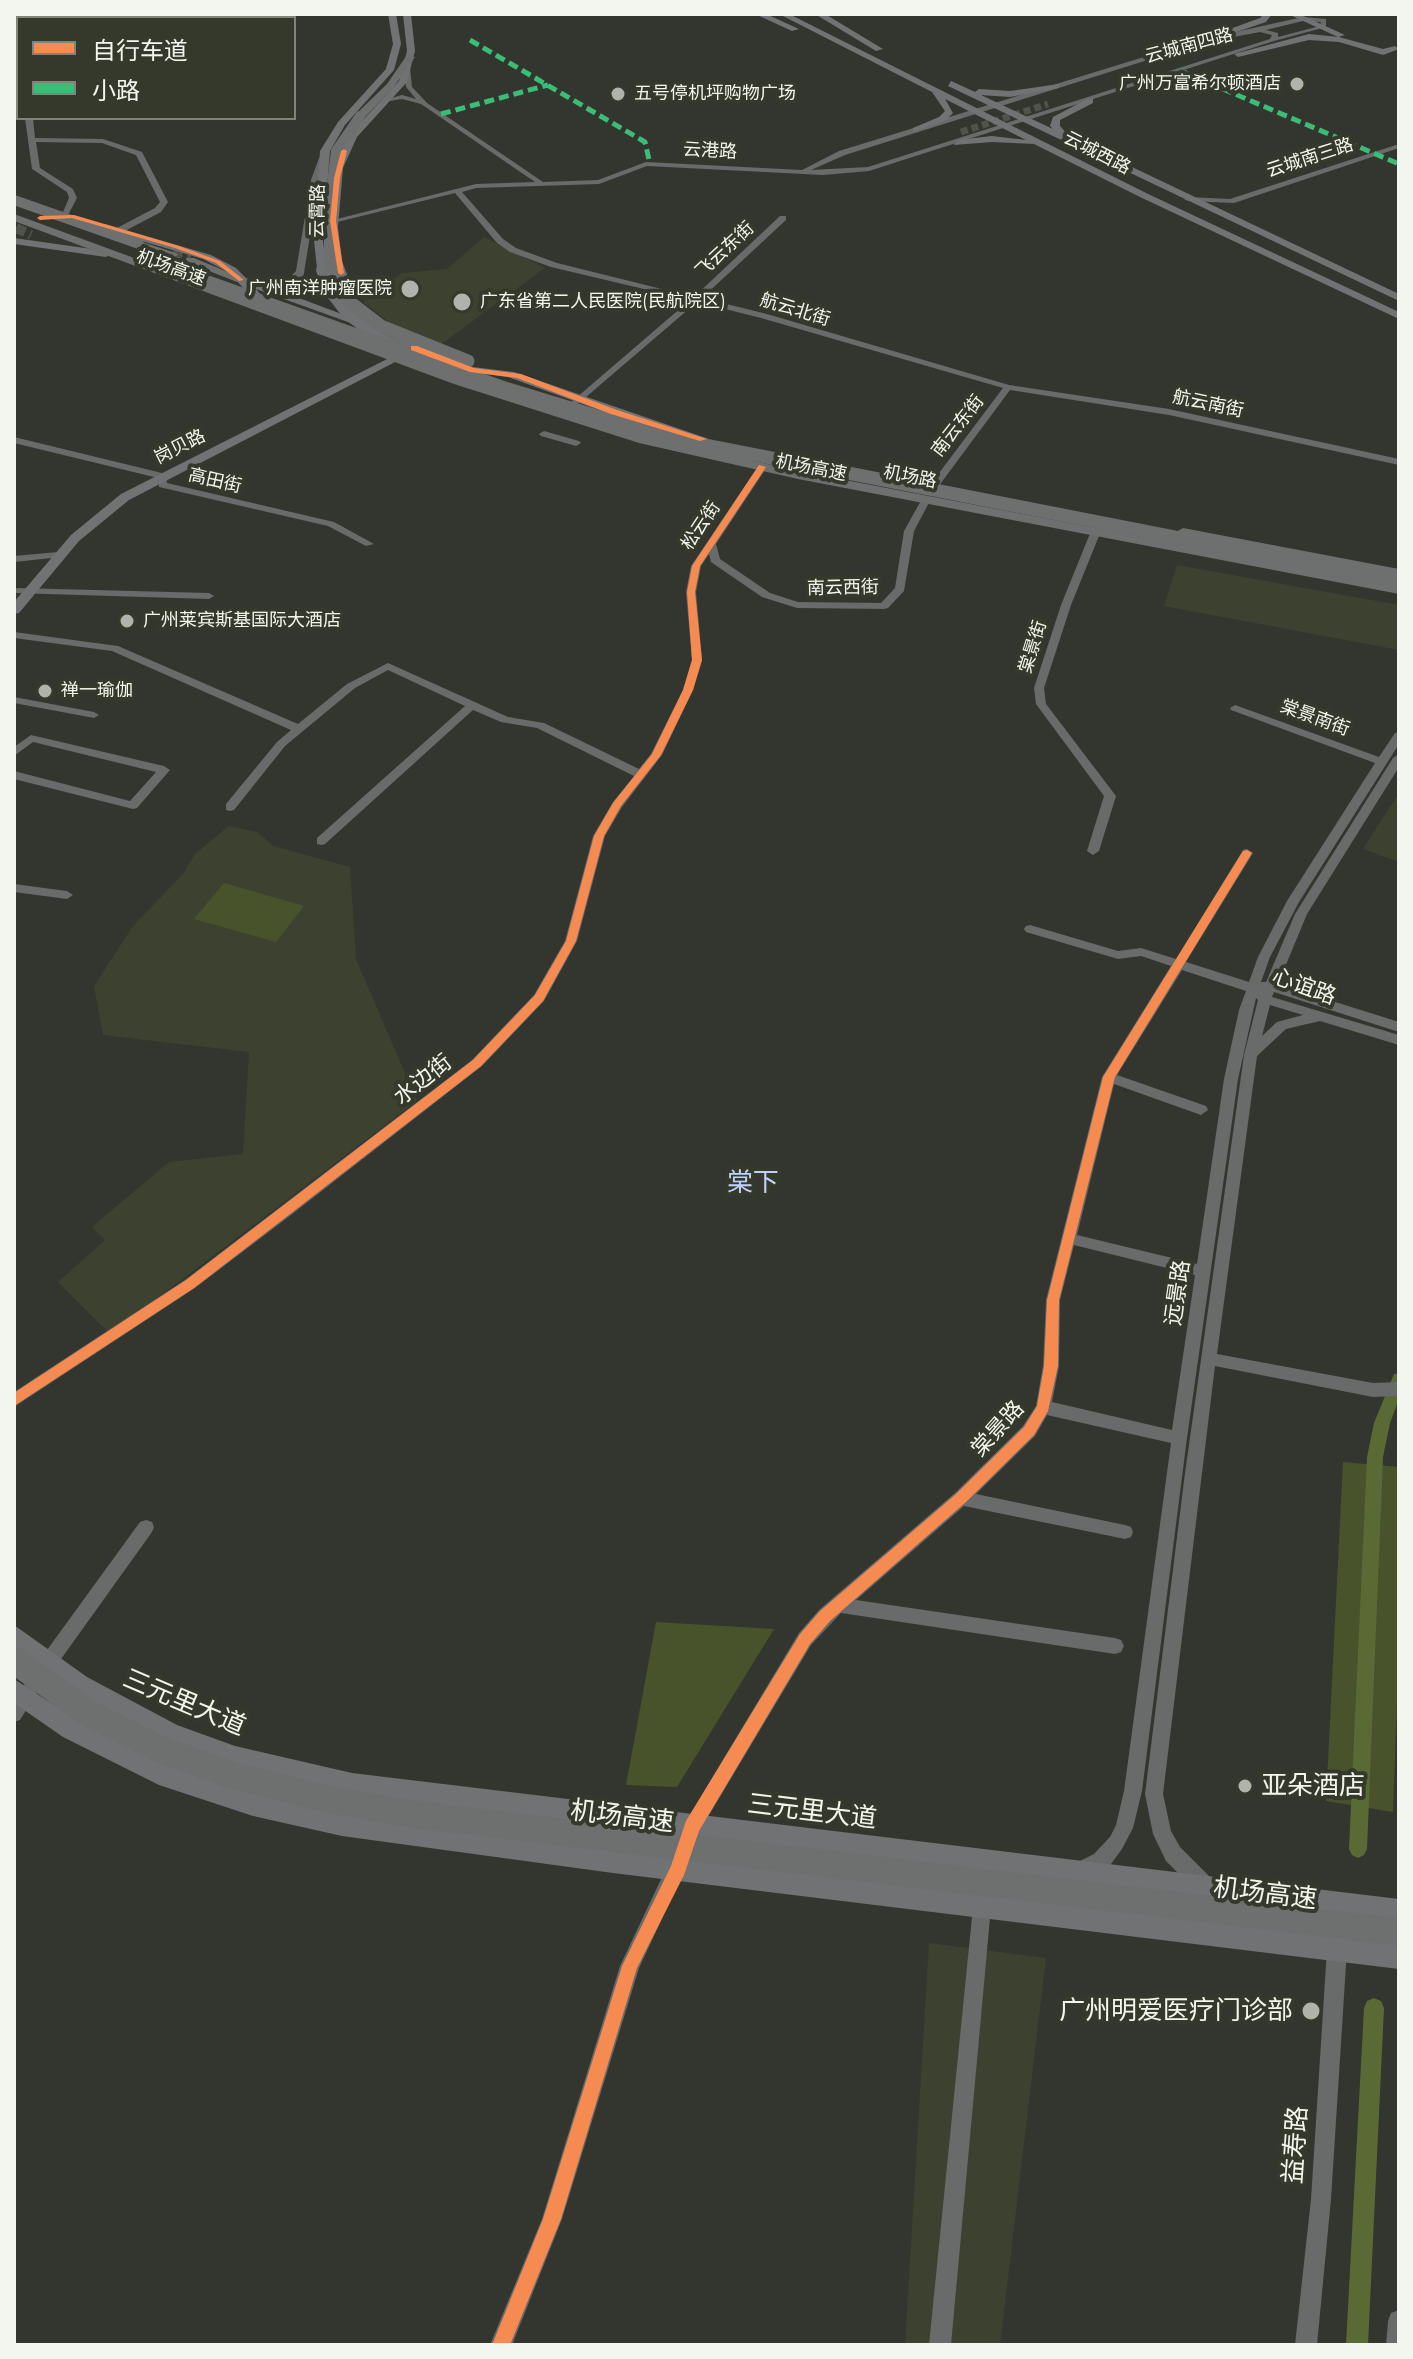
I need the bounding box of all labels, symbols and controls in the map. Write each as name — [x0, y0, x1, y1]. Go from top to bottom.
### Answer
legend — [16, 16, 296, 120]
street label: 云城南四路 — [1143, 24, 1235, 68]
text: 自行车道 — [92, 36, 188, 65]
place label: 广州万富希尔顿酒店 — [1119, 73, 1281, 95]
marker: 广州万富希尔顿酒店 — [1288, 75, 1306, 93]
text: 小路 — [92, 76, 140, 105]
place label: 五号停机坪购物广场 — [634, 83, 796, 105]
marker: 五号停机坪购物广场 — [609, 85, 627, 103]
street label: 云城西路 — [1060, 127, 1134, 179]
street label: 云城南三路 — [1264, 134, 1356, 182]
street label: 云港路 — [682, 139, 738, 163]
street label: 云霄路 — [307, 184, 329, 238]
street label: 飞云东街 — [691, 218, 759, 282]
street label: 机场高速 — [133, 246, 209, 290]
place label: 广州南洋肿瘤医院 — [248, 278, 392, 300]
marker: 广州南洋肿瘤医院 — [399, 278, 421, 300]
street label: 航云北街 — [757, 289, 833, 331]
marker: 广东省第二人民医院(民航院区) — [451, 291, 473, 313]
place label: 广东省第二人民医院(民航院区) — [480, 291, 726, 313]
street label: 航云南街 — [1171, 386, 1245, 422]
street label: 南云东街 — [927, 391, 989, 461]
street label: 岗贝路 — [151, 425, 209, 469]
street label: 机场高速 — [774, 451, 848, 485]
street label: 机场路 — [881, 461, 939, 493]
street label: 高田街 — [186, 464, 244, 498]
street label: 松云街 — [677, 498, 725, 554]
street label: 南云西街 — [807, 577, 879, 599]
place label: 广州莱宾斯基国际大酒店 — [143, 610, 341, 632]
marker: 广州莱宾斯基国际大酒店 — [118, 612, 136, 630]
street label: 棠景街 — [1015, 618, 1051, 676]
place label: 禅一瑜伽 — [61, 680, 133, 702]
marker: 禅一瑜伽 — [36, 682, 54, 700]
street label: 棠景南街 — [1277, 696, 1353, 740]
street label: 心谊路 — [1268, 963, 1340, 1011]
street label: 水边街 — [389, 1049, 457, 1111]
district label: 棠下 — [727, 1167, 779, 1199]
street label: 远景路 — [1160, 1258, 1196, 1328]
street label: 棠景路 — [966, 1396, 1030, 1462]
street label: 三元里大道 — [118, 1663, 250, 1743]
place label: 亚朵酒店 — [1261, 1770, 1365, 1802]
marker: 亚朵酒店 — [1236, 1777, 1254, 1795]
street label: 三元里大道 — [746, 1789, 878, 1835]
street label: 机场高速 — [568, 1795, 676, 1839]
street label: 机场高速 — [1211, 1872, 1319, 1916]
place label: 广州明爱医疗门诊部 — [1059, 1995, 1293, 2027]
marker: 广州明爱医疗门诊部 — [1300, 2000, 1322, 2022]
street label: 益寿路 — [1278, 2105, 1314, 2185]

